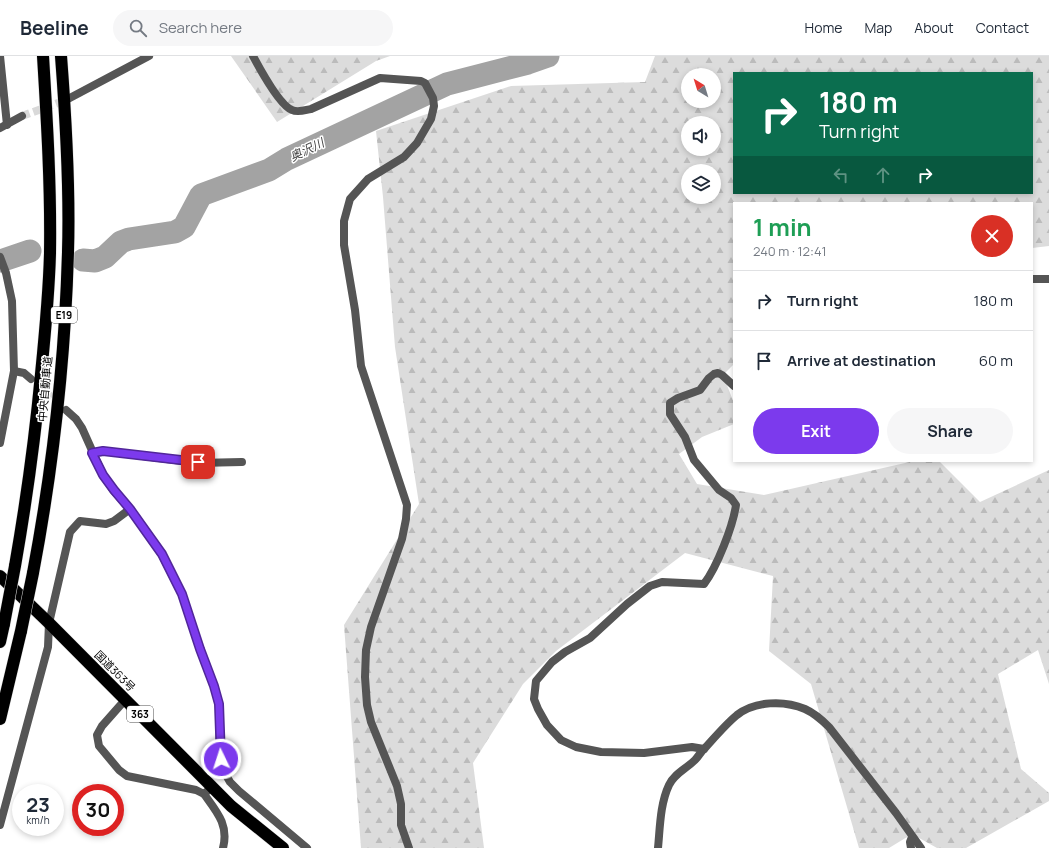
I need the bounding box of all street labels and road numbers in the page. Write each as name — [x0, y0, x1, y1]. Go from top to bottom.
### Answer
road number: E19 — [51, 307, 77, 323]
street label: 中央自動車道 — [34, 355, 55, 422]
street label: 国道363号 — [92, 647, 139, 694]
road number: 363 — [127, 706, 153, 722]

